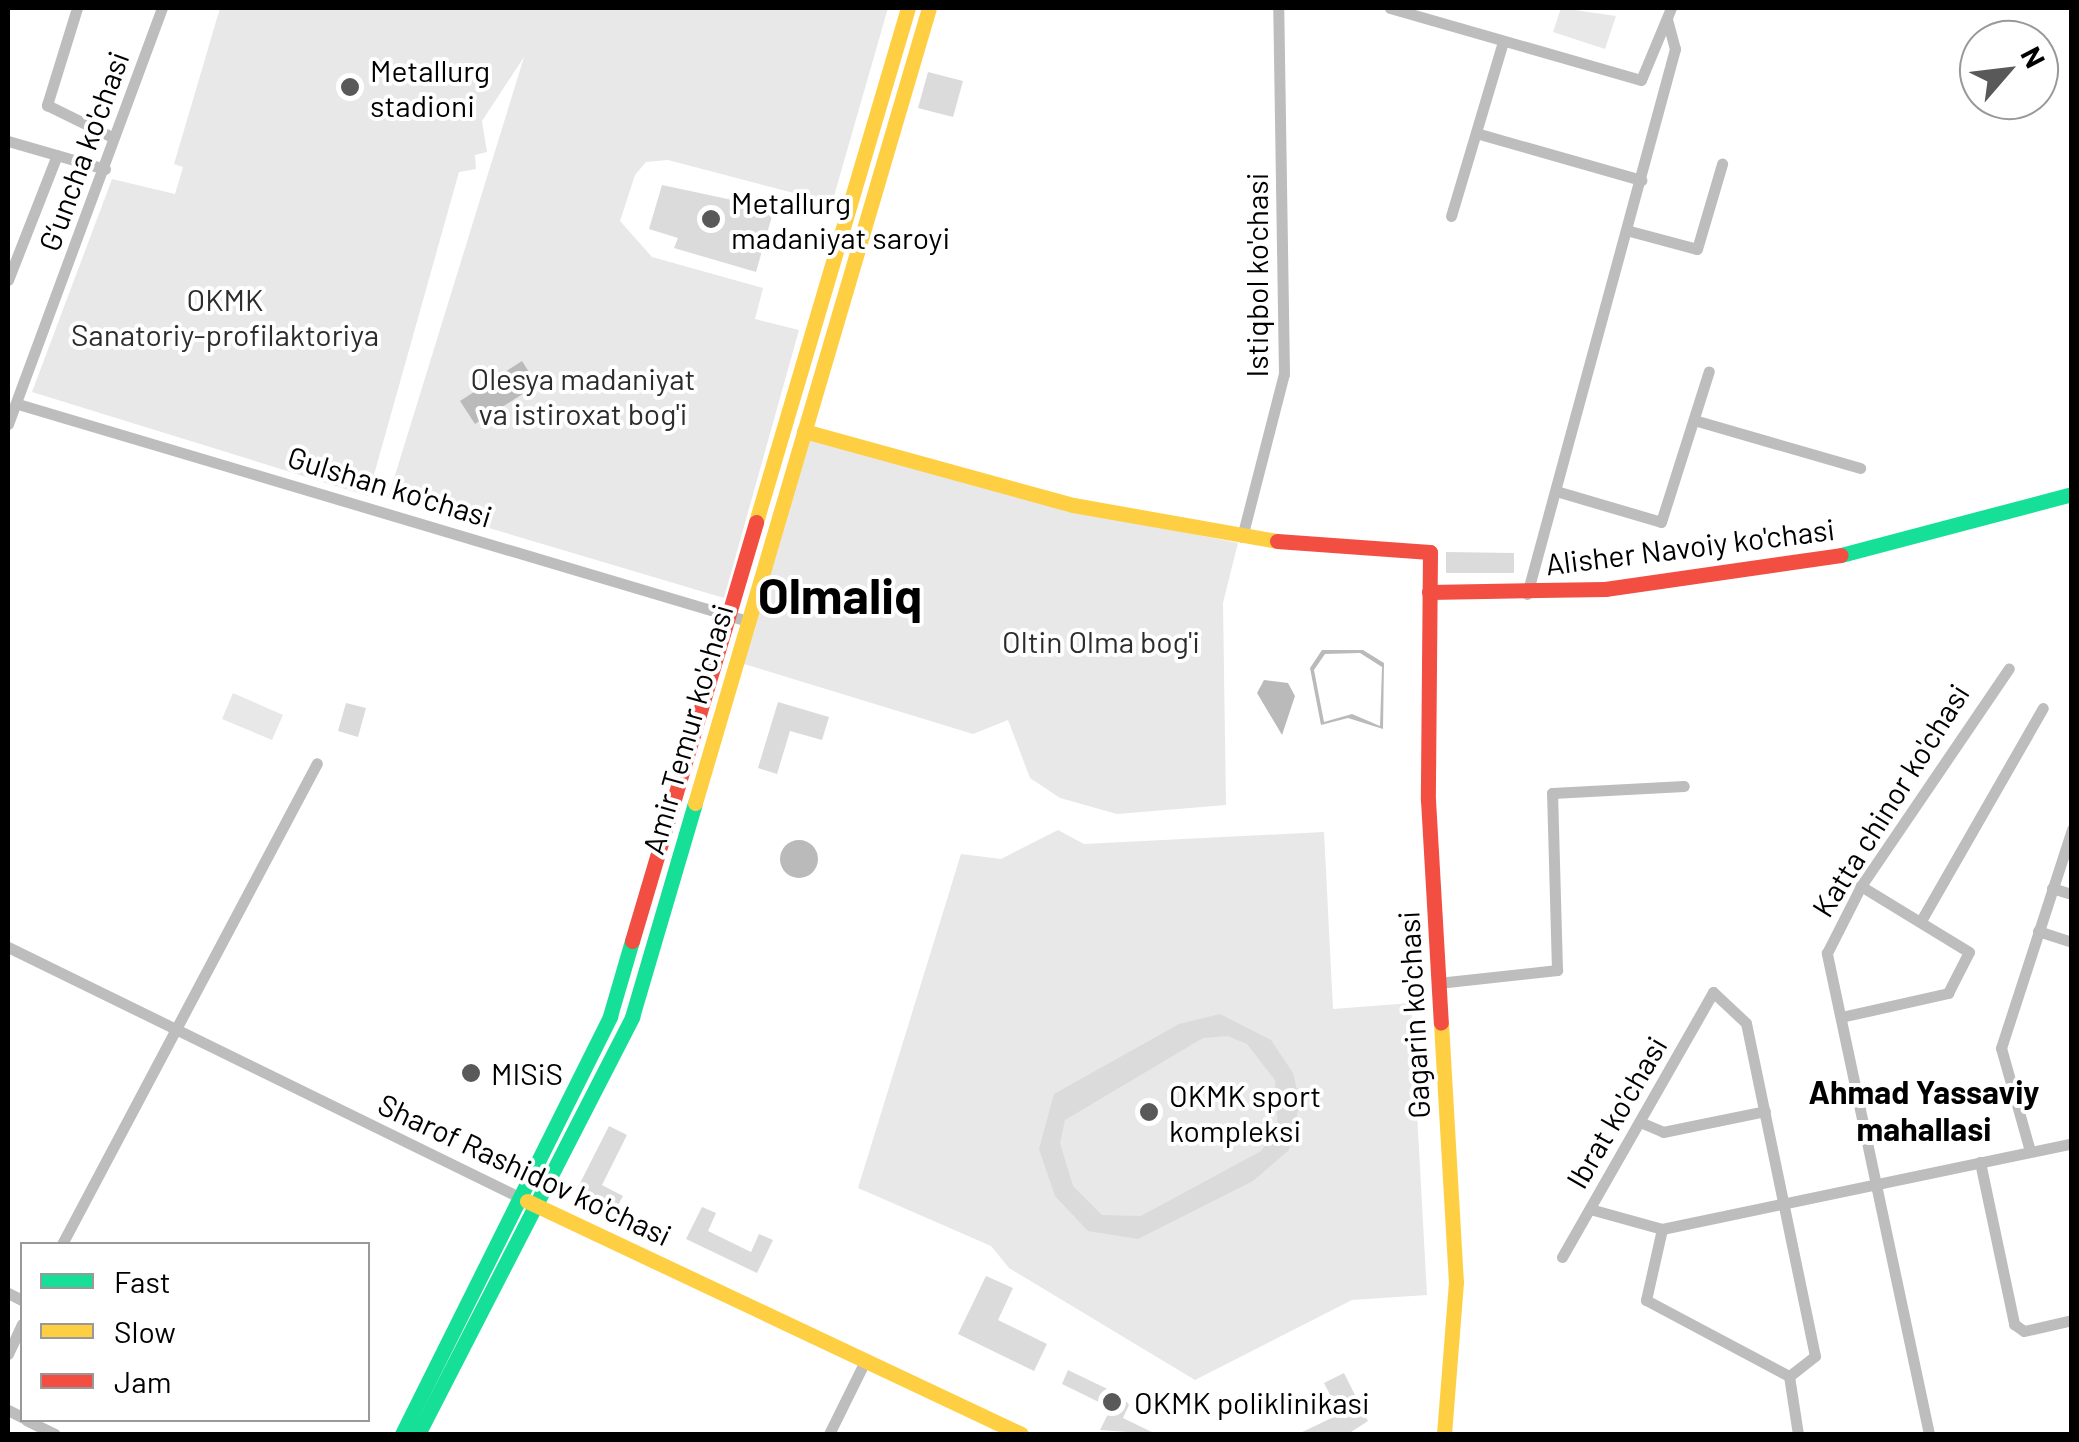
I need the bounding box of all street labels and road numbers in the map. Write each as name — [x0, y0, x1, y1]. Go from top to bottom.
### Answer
street label: G‘uncha ko'chasi — [30, 46, 136, 256]
street label: Istiqbol ko'chasi — [1238, 173, 1274, 377]
street label: Gulshan ko'chasi — [284, 438, 496, 534]
street label: Alisher Navoiy ko'chasi — [1543, 510, 1837, 582]
street label: Amir Temur ko'chasi — [634, 600, 740, 858]
street label: Katta chinor ko'chasi — [1804, 677, 1976, 923]
street label: Gagarin ko'chasi — [1390, 910, 1436, 1120]
street label: Ibrat ko'chasi — [1558, 1030, 1674, 1194]
street label: Sharof Rashidov ko'chasi — [373, 1085, 677, 1253]

